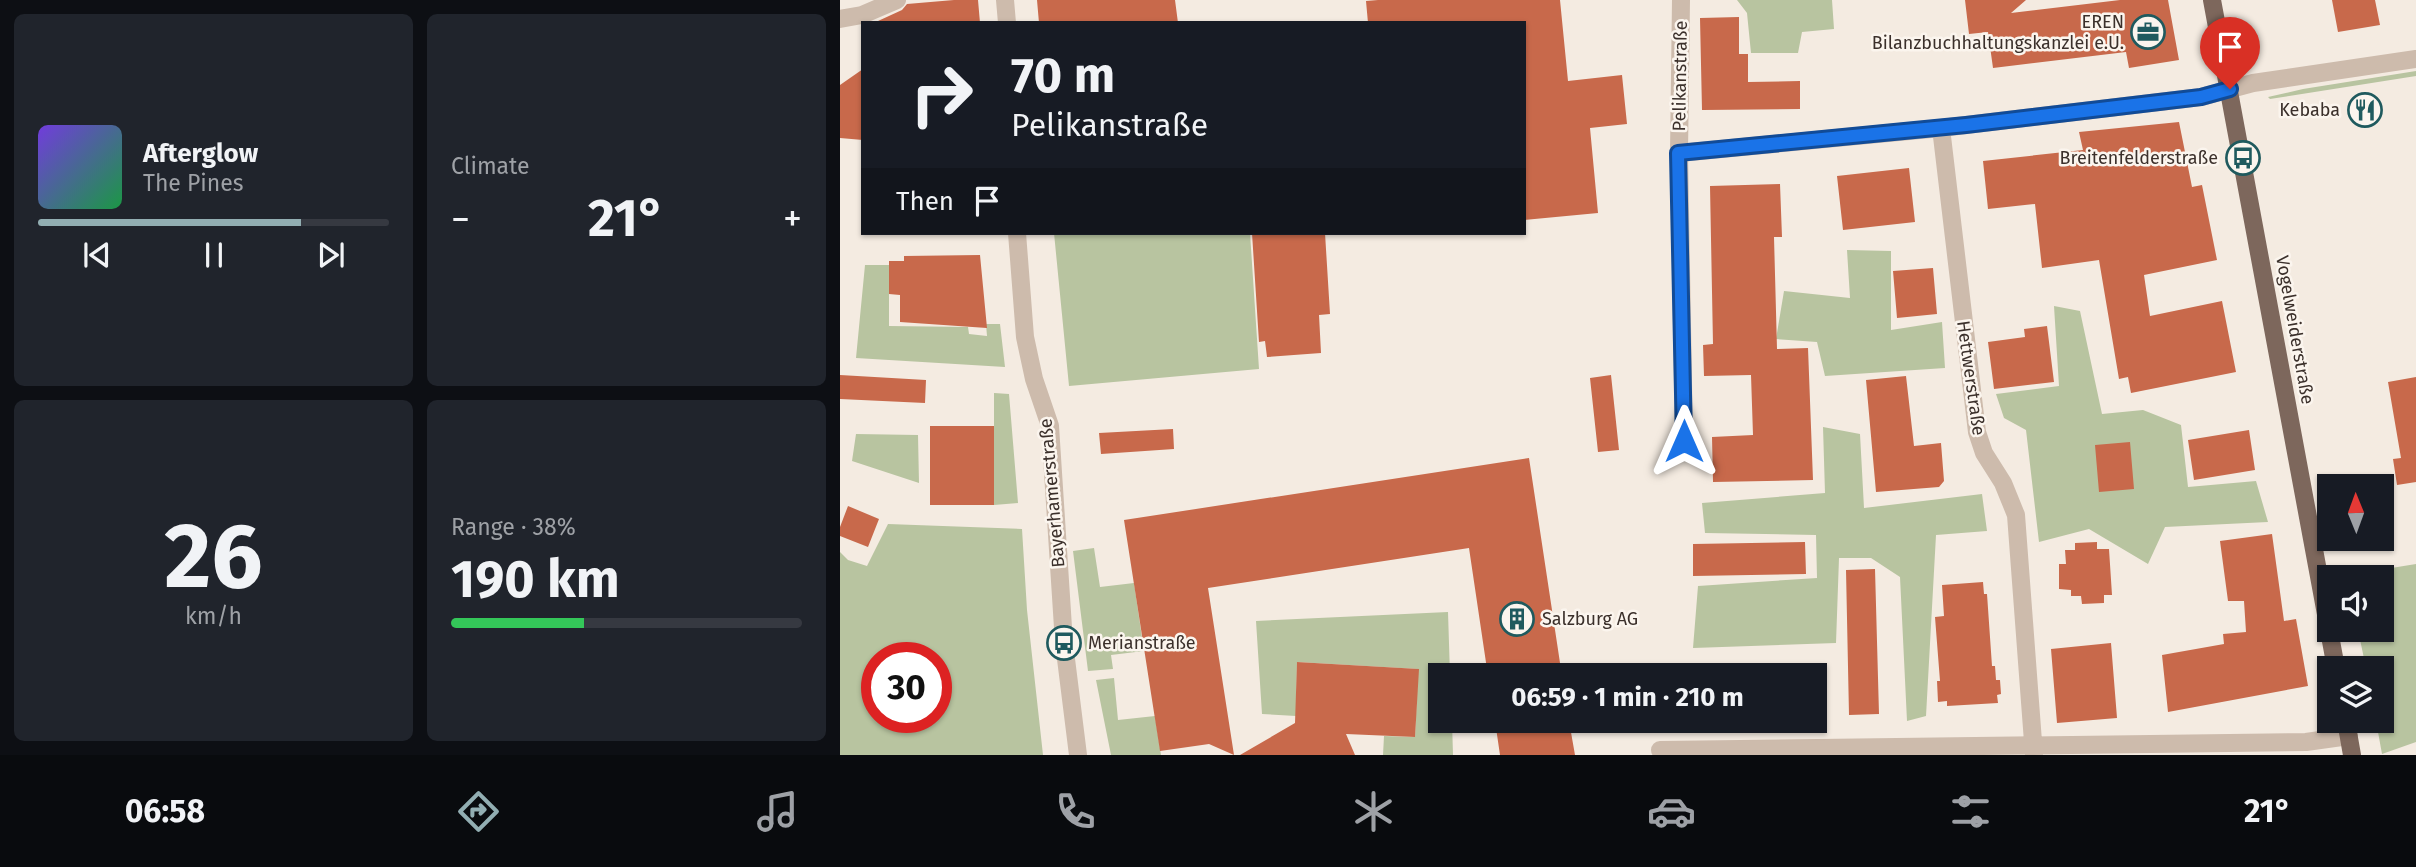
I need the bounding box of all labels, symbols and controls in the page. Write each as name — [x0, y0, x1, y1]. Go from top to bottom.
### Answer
place label: EREN Bilanzbuchhaltungskanzlei e.U. — [1872, 11, 2124, 54]
office icon: EREN Bilanzbuchhaltungskanzlei e.U. — [2129, 13, 2167, 51]
pin — [2200, 17, 2260, 89]
street label: Pelikanstraße — [1668, 20, 1692, 132]
icon: arrive — [2211, 28, 2249, 66]
text: 70 m — [1011, 46, 1115, 105]
icon: right — [896, 49, 987, 140]
restaurant icon: Kebaba — [2346, 91, 2384, 129]
place label: Kebaba — [2279, 99, 2340, 121]
text: Pelikanstraße — [1011, 106, 1208, 144]
text: Afterglow — [143, 138, 258, 169]
bus stop icon: Breitenfelderstraße — [2224, 139, 2262, 177]
place label: Breitenfelderstraße — [2060, 147, 2218, 169]
text: Climate — [451, 152, 530, 180]
text: The Pines — [143, 169, 244, 197]
icon: arrive — [968, 182, 1006, 220]
text: Then — [896, 186, 954, 217]
text: 21° — [588, 187, 665, 250]
text: − — [451, 196, 470, 242]
text: + — [783, 196, 802, 242]
icon: previous — [78, 236, 116, 274]
icon: pause — [195, 236, 233, 274]
icon: next — [312, 236, 350, 274]
street label: Vogelweiderstraße — [2271, 254, 2319, 406]
street label: Hettwerstraße — [1952, 319, 1990, 437]
position arrow — [1647, 404, 1721, 478]
street label: Bayerhamerstraße — [1035, 417, 1069, 569]
north arrow — [2317, 474, 2394, 551]
map controls — [2317, 474, 2394, 733]
text: 26 — [164, 502, 263, 611]
text: Range · 38% — [451, 513, 576, 541]
text: 190 km — [451, 548, 620, 611]
button: sound — [2317, 565, 2394, 642]
building icon: Salzburg AG — [1498, 600, 1536, 638]
text: km/h — [185, 602, 242, 630]
place label: Salzburg AG — [1542, 608, 1638, 630]
bus stop icon: Merianstraße — [1045, 624, 1083, 662]
place label: Merianstraße — [1088, 632, 1196, 654]
speed limit sign: 30 — [861, 642, 952, 733]
button: layers — [2317, 656, 2394, 733]
text: 06:59 · 1 min · 210 m — [1511, 682, 1744, 713]
icon: directions — [454, 787, 503, 836]
icon: music — [753, 787, 802, 836]
icon: phone — [1051, 787, 1100, 836]
icon: climate — [1349, 787, 1398, 836]
icon: car — [1647, 787, 1696, 836]
icon: filters — [1946, 787, 1995, 836]
text: 06:58 — [125, 792, 205, 830]
text: 21° — [2244, 792, 2291, 830]

